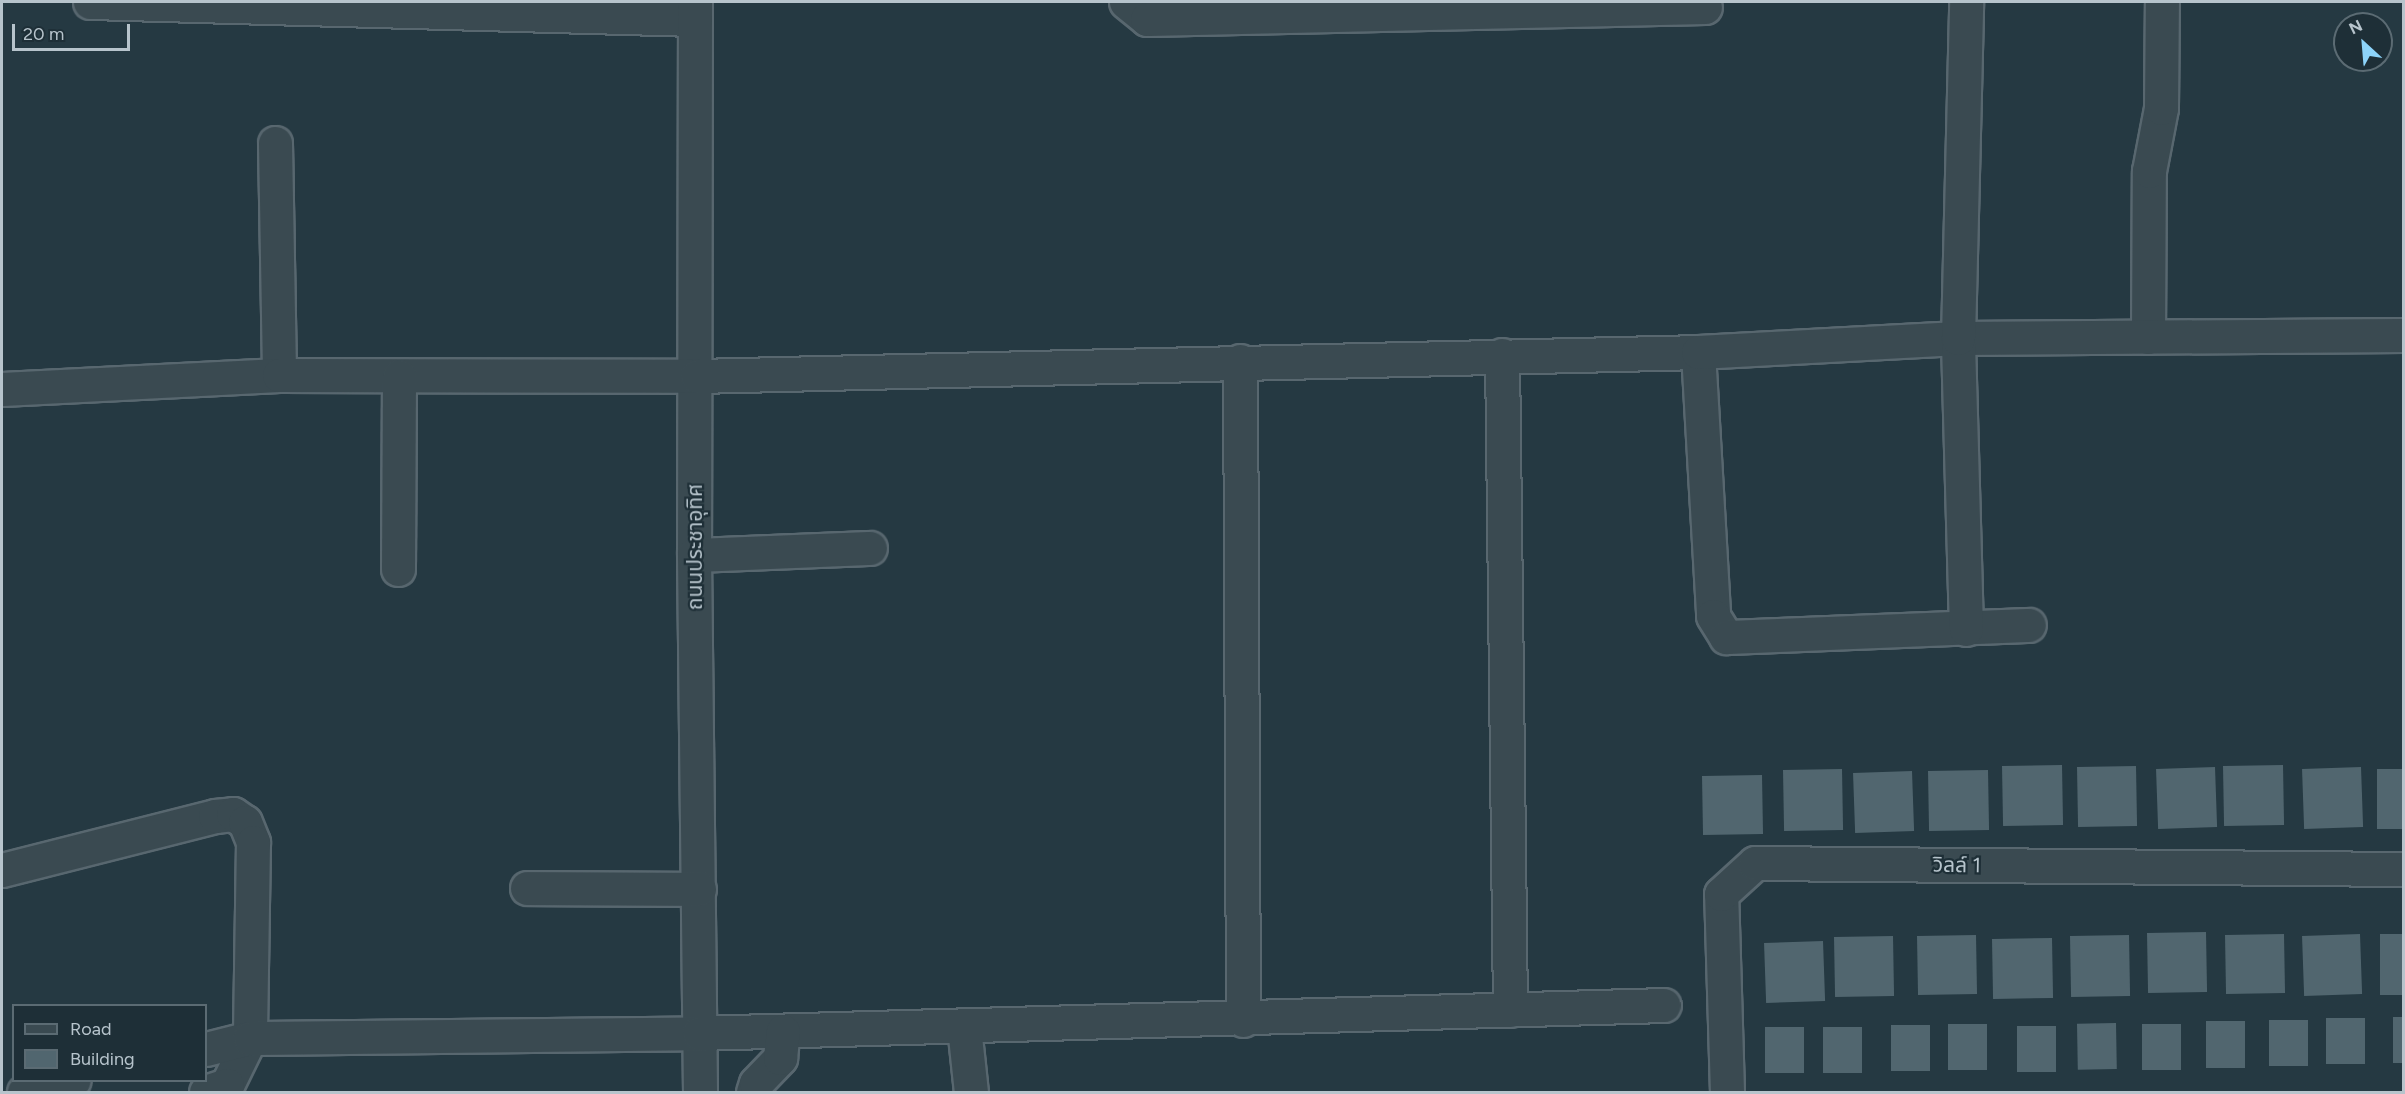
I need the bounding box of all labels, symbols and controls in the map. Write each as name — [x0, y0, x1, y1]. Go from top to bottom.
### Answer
scale bar — [15, 12, 134, 50]
north arrow — [2333, 12, 2393, 72]
text: N — [2346, 16, 2365, 38]
text: 20 m — [23, 23, 64, 45]
street label: ถนนประชาอุทิศ — [682, 484, 708, 610]
street label: วิลล์ 1 — [1933, 852, 1981, 878]
legend — [12, 1004, 207, 1082]
text: Road — [70, 1018, 111, 1040]
text: Building — [70, 1048, 135, 1070]

